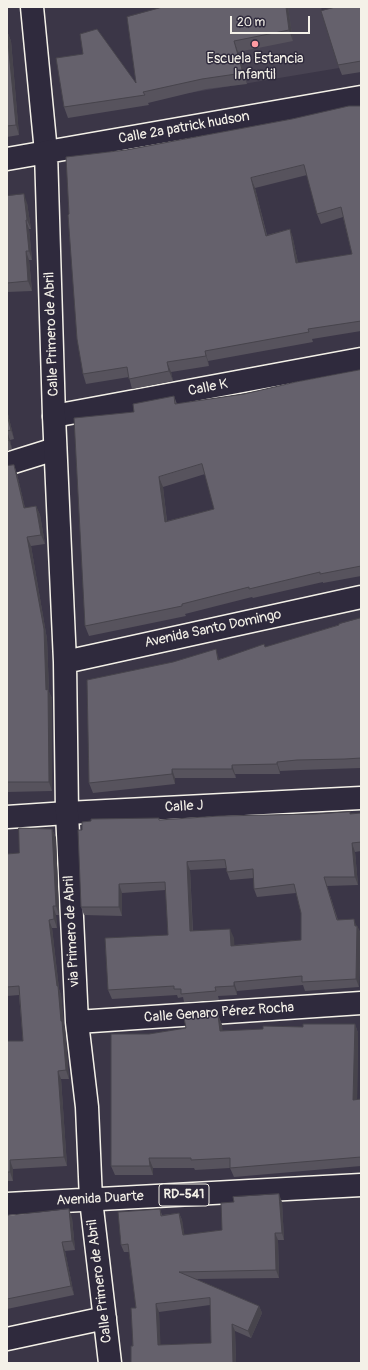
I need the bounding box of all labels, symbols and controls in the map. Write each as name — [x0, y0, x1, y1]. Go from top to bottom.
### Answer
scale bar — [232, 8, 312, 34]
text: 20 m — [237, 15, 265, 30]
marker: Escuela Estancia Infantil — [250, 39, 260, 49]
place label: Escuela Estancia Infantil — [207, 51, 303, 84]
street label: Calle 2ª patrick hudson — [117, 108, 251, 148]
street label: Calle Primero de Abril — [41, 271, 63, 397]
street label: Calle K — [187, 376, 229, 400]
street label: Avenida Santo Domingo — [143, 606, 283, 652]
street label: Calle J — [164, 798, 204, 816]
street label: via Primero de Abril — [61, 875, 83, 987]
street label: Calle Genaro Pérez Rocha — [143, 999, 295, 1027]
road number: RD-541 — [159, 1184, 209, 1206]
street label: Avenida Duarte — [56, 1188, 144, 1210]
street label: Calle Primero de Abril — [84, 1218, 116, 1344]

